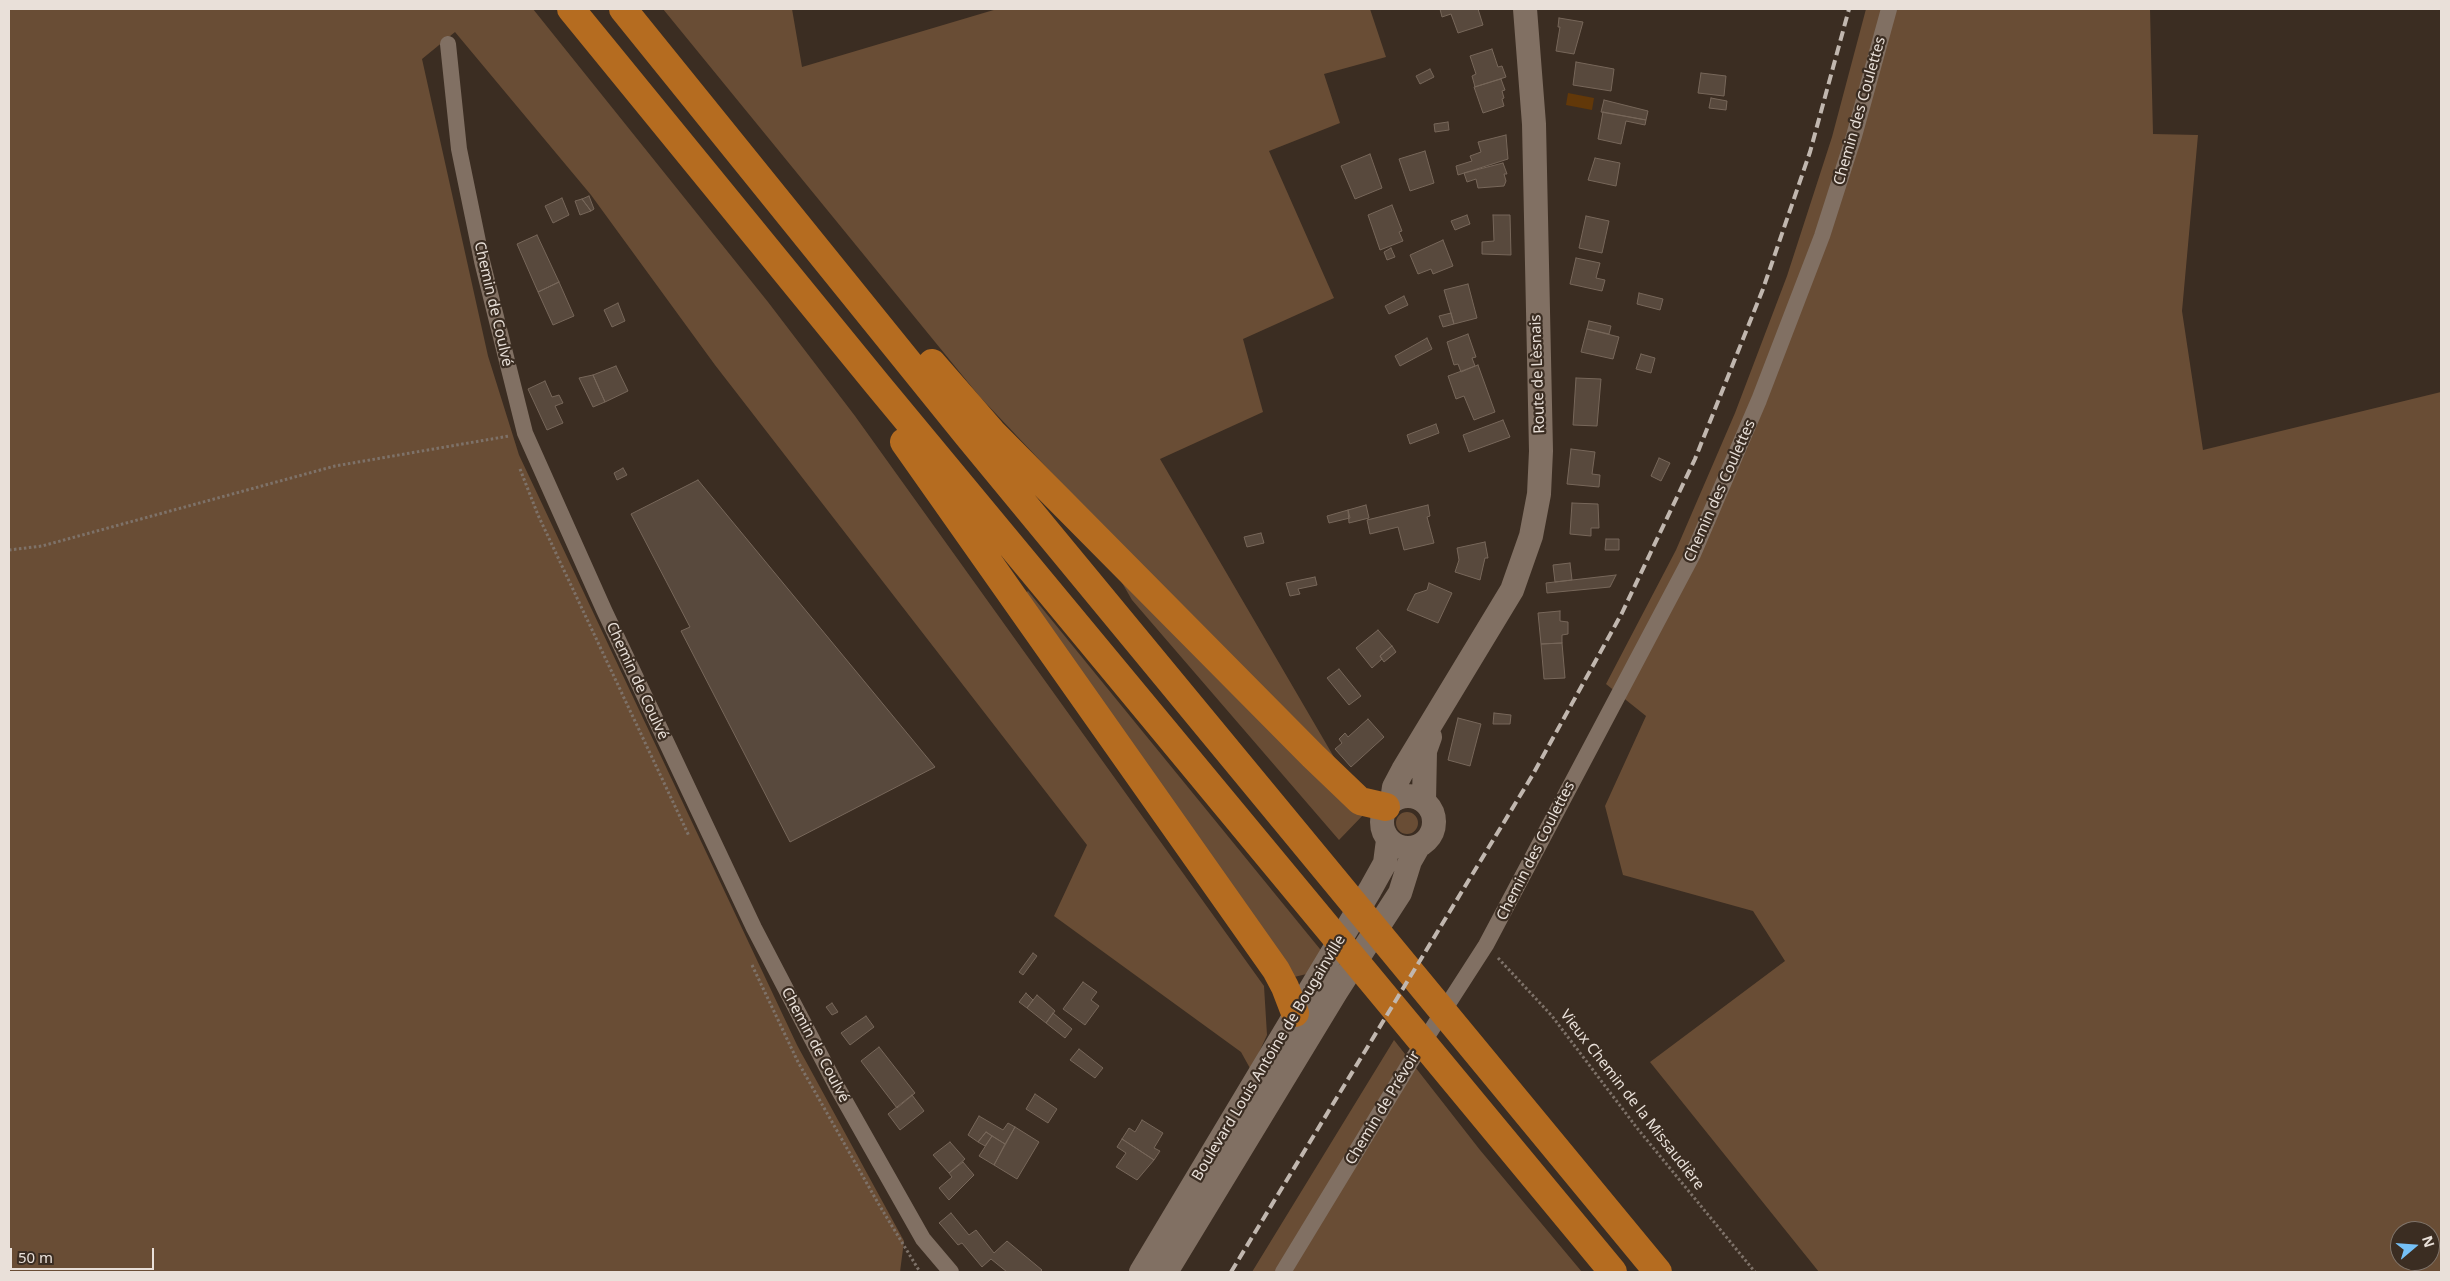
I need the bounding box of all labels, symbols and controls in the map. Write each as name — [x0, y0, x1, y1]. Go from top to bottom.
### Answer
street label: Chemin des Coulettes — [1830, 35, 1890, 187]
street label: Chemin de Coulvé — [470, 240, 516, 368]
street label: Route de Lèsnais — [1527, 314, 1549, 434]
street label: Chemin des Coulettes — [1681, 417, 1759, 565]
street label: Chemin de Coulvé — [602, 619, 672, 743]
street label: Chemin des Coulettes — [1493, 778, 1579, 924]
street label: Boulevard Louis Antoine de Bougainville — [1188, 932, 1350, 1184]
street label: Chemin de Coulvé — [777, 984, 853, 1106]
street label: Vieux Chemin de la Missaudière — [1556, 1006, 1708, 1194]
street label: Chemin de Prévoir — [1342, 1048, 1424, 1168]
north arrow — [2390, 1221, 2440, 1271]
text: N — [2418, 1233, 2440, 1250]
scale bar — [12, 1238, 156, 1270]
text: 50 m — [18, 1247, 53, 1267]

